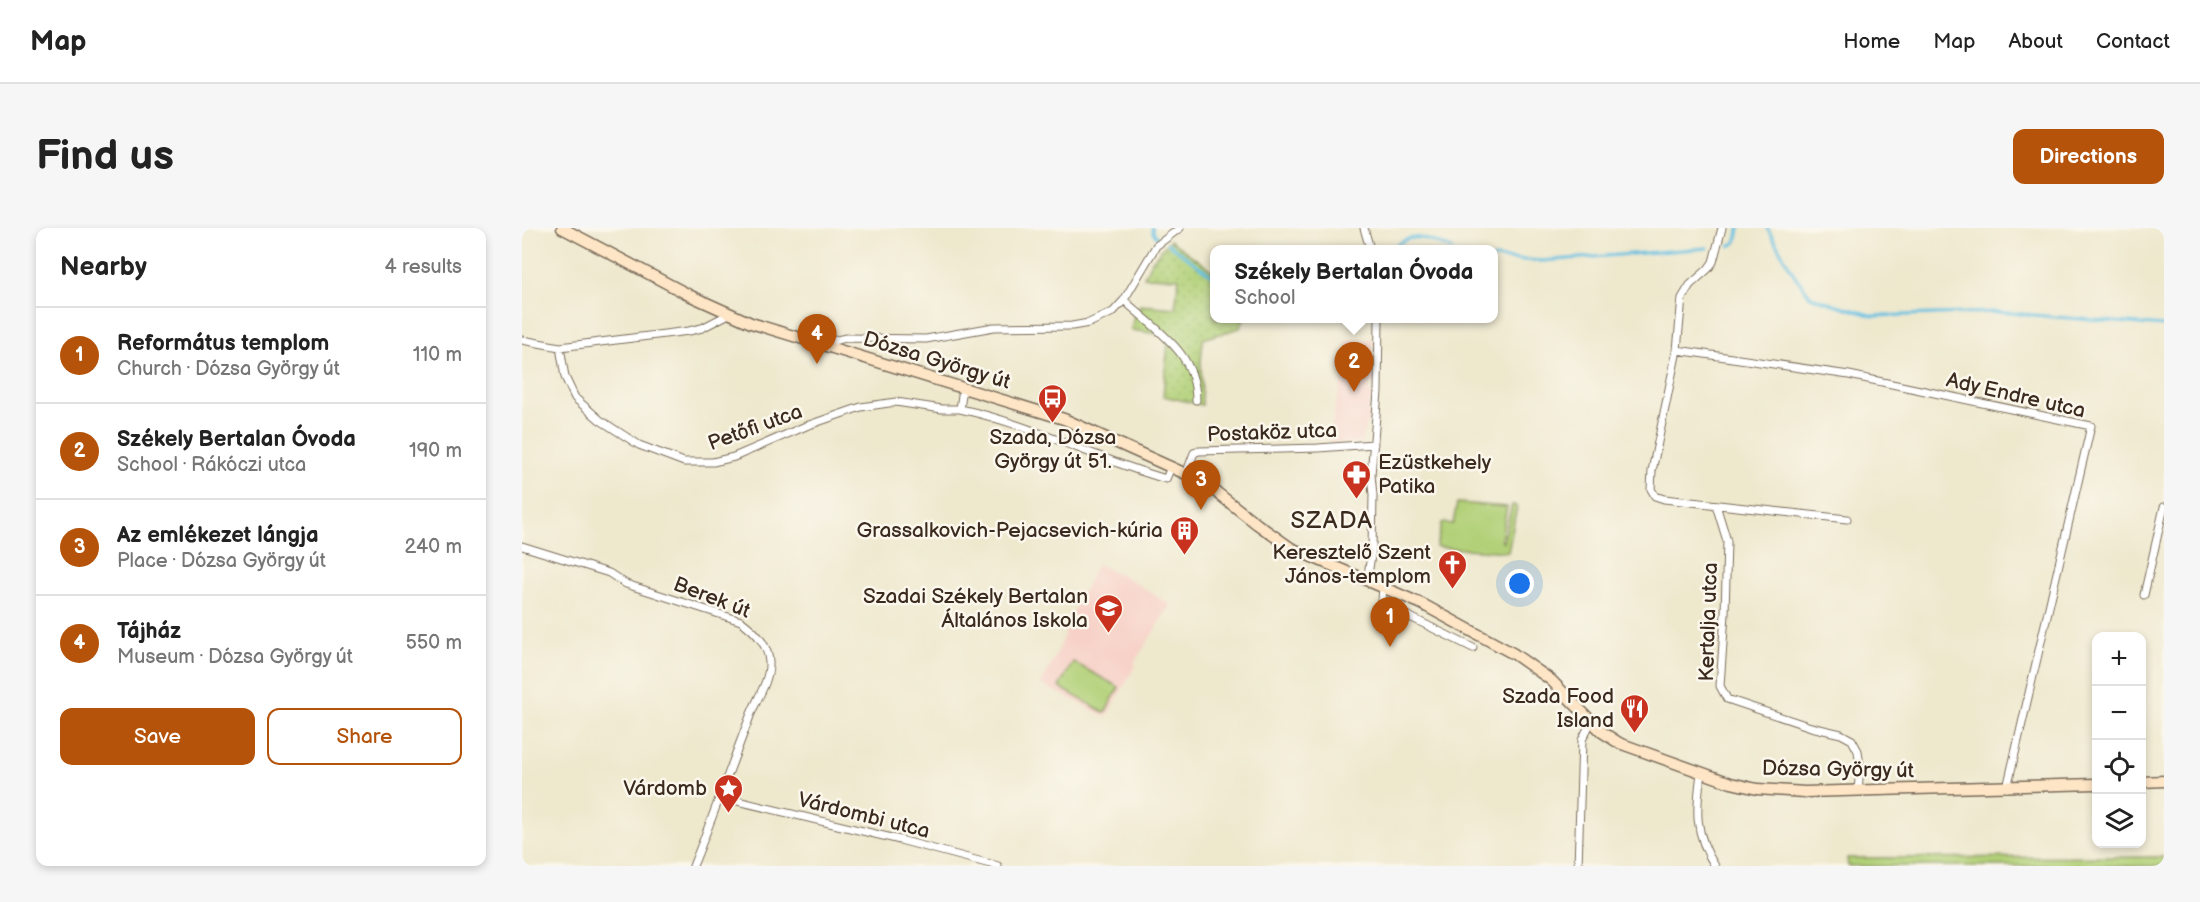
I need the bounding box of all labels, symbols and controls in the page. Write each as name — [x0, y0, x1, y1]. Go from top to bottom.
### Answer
text: Map — [30, 25, 86, 58]
text: Home — [1843, 29, 1900, 54]
text: Map — [1933, 29, 1975, 54]
text: About — [2008, 29, 2063, 54]
text: Contact — [2096, 29, 2170, 54]
button: Directions — [2013, 129, 2164, 184]
text: Find us — [36, 131, 174, 182]
popup — [1210, 245, 1498, 323]
text: Nearby — [60, 252, 147, 283]
text: 4 results — [384, 255, 462, 279]
text: Székely Bertalan Óvoda — [1235, 259, 1473, 286]
text: School — [1235, 286, 1296, 310]
pin: 4 — [798, 314, 836, 364]
street label: Dózsa György út — [860, 326, 1014, 395]
text: Református templom — [117, 330, 329, 357]
pin: 2 — [1334, 342, 1374, 392]
text: 1 — [75, 343, 84, 367]
text: 110 m — [413, 343, 462, 367]
text: Church · Dózsa György út — [117, 357, 340, 381]
street label: Ady Endre utca — [1944, 367, 2088, 424]
bus stop icon: Szada, Dózsa György út 51. — [1037, 382, 1069, 424]
street label: Petőfi utca — [705, 399, 806, 456]
street label: Postaköz utca — [1206, 418, 1338, 447]
place label: Szada, Dózsa György út 51. — [990, 425, 1116, 474]
text: Székely Bertalan Óvoda — [117, 426, 356, 453]
text: 2 — [74, 439, 85, 463]
text: 190 m — [409, 439, 462, 463]
place label: Ezüstkehely Patika — [1378, 450, 1492, 499]
text: School · Rákóczi utca — [117, 453, 306, 477]
pharmacy icon: Ezüstkehely Patika — [1341, 458, 1373, 500]
pin: 3 — [1182, 460, 1220, 510]
district label: SZADA — [1291, 506, 1373, 535]
building icon: Grassalkovich-Pejacsevich-kúria — [1168, 514, 1200, 556]
place label: Grassalkovich-Pejacsevich-kúria — [856, 518, 1163, 543]
text: Az emlékezet lángja — [117, 522, 319, 549]
text: 3 — [74, 535, 85, 559]
text: 240 m — [405, 535, 462, 559]
place label: Keresztelő Szent János-templom — [1272, 540, 1432, 589]
church icon: Keresztelő Szent János-templom — [1436, 548, 1468, 590]
text: Place · Dózsa György út — [117, 549, 326, 573]
street label: Kertalja utca — [1694, 562, 1723, 682]
your location — [1505, 569, 1534, 598]
street label: Berek út — [670, 571, 754, 624]
place label: Szadai Székely Bertalan Általános Iskola — [863, 584, 1088, 633]
school or university icon: Szadai Székely Bertalan Általános Iskola — [1093, 592, 1125, 634]
pin: 1 — [1370, 598, 1410, 647]
text: Tájház — [117, 618, 181, 645]
text: 4 — [74, 631, 85, 655]
text: 550 m — [405, 631, 462, 655]
map controls — [2092, 632, 2146, 848]
button: + — [2092, 632, 2146, 686]
text: Museum · Dózsa György út — [117, 645, 353, 669]
place label: Szada Food Island — [1502, 684, 1614, 733]
button: − — [2092, 686, 2146, 740]
restaurant icon: Szada Food Island — [1619, 692, 1651, 734]
button: Save — [60, 708, 255, 765]
button: Share — [267, 708, 462, 765]
button: locate — [2092, 740, 2146, 794]
street label: Dózsa György út — [1762, 756, 1915, 783]
place icon: Várdomb — [712, 772, 744, 814]
place label: Várdomb — [623, 776, 707, 801]
street label: Várdombi utca — [795, 787, 932, 844]
button: layers — [2092, 794, 2146, 848]

